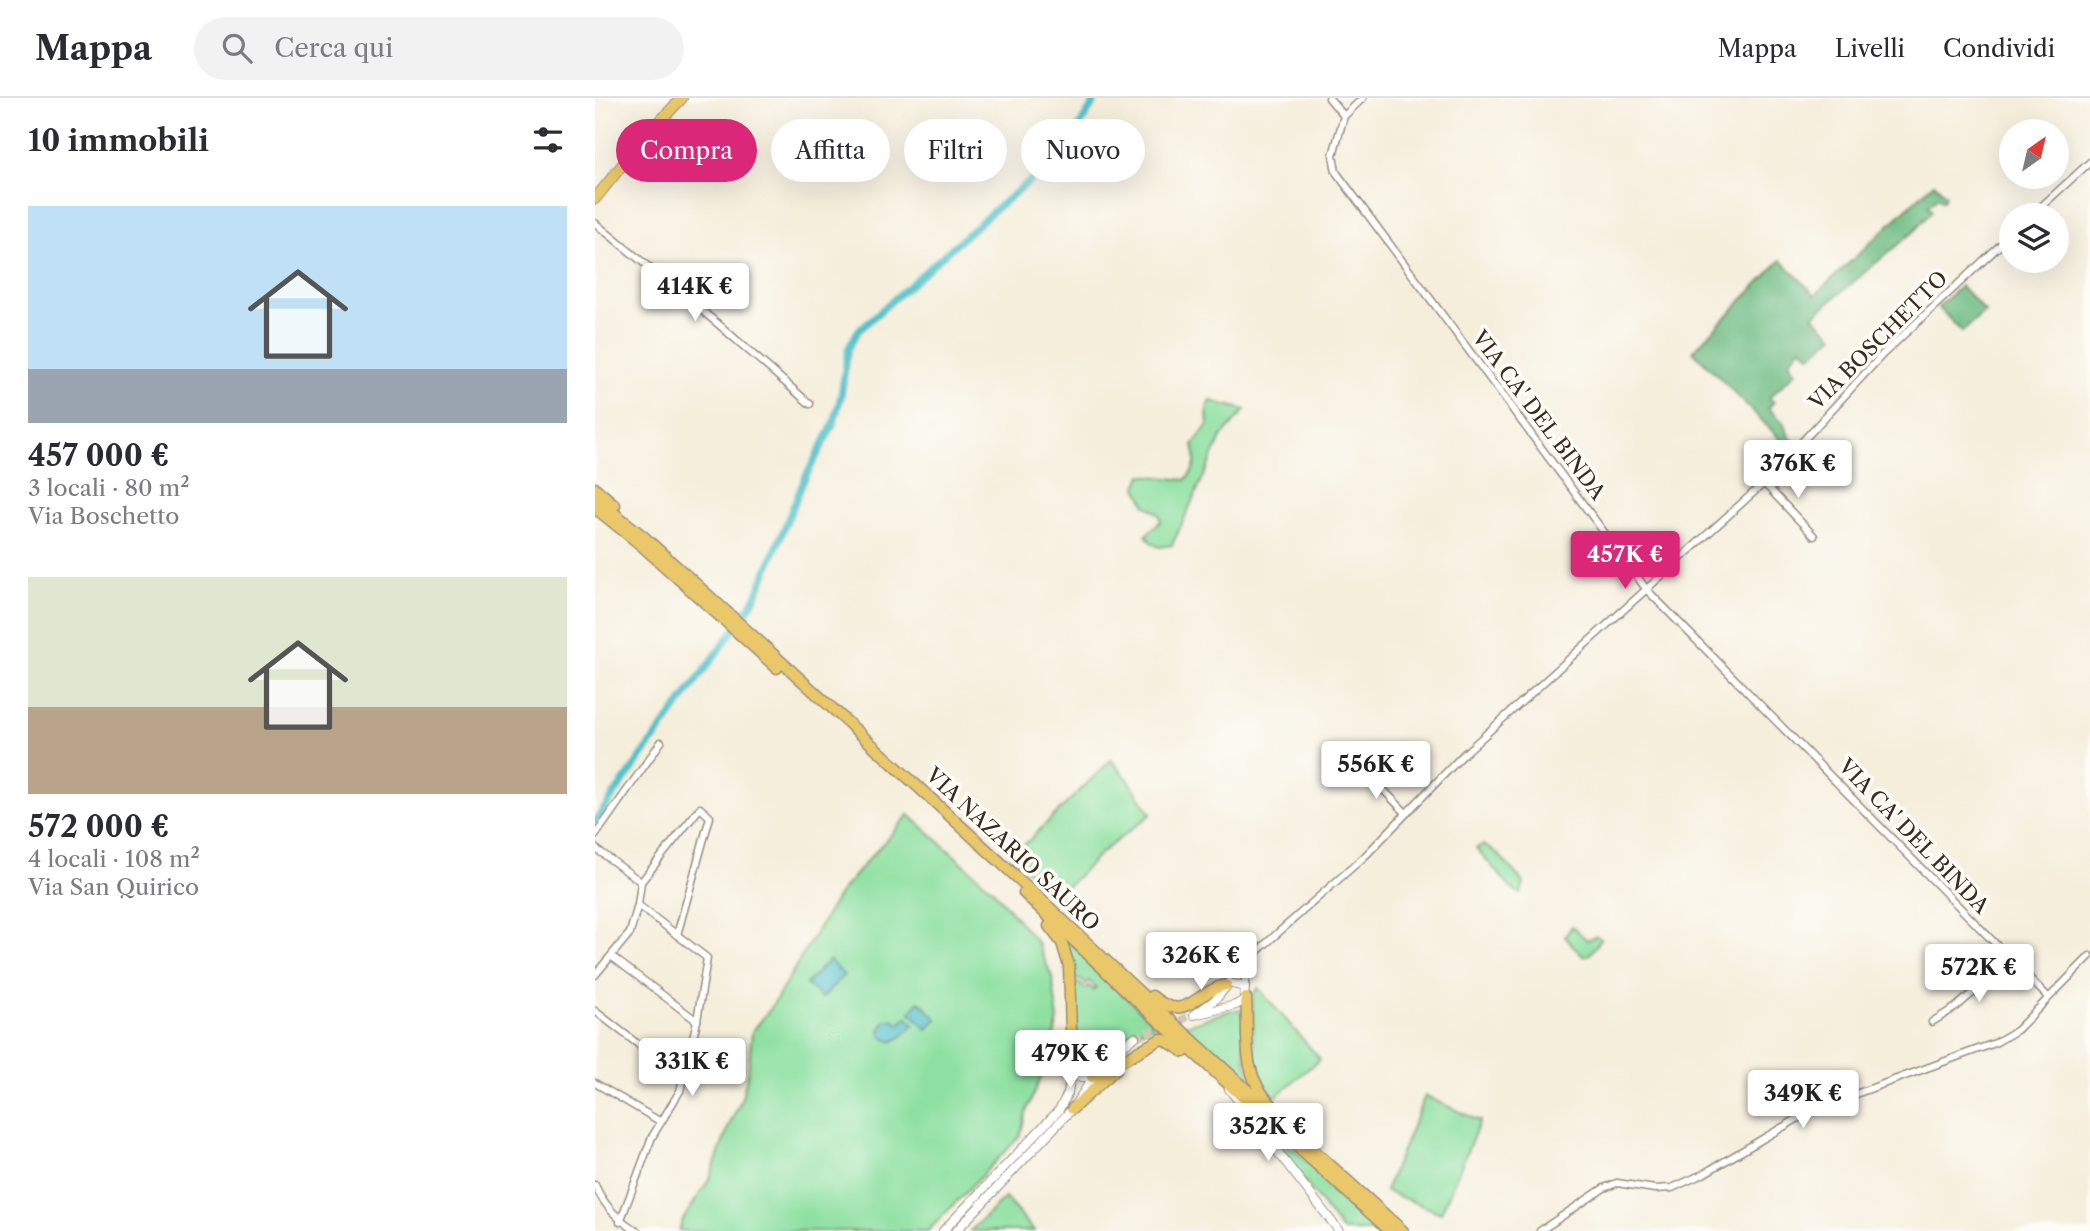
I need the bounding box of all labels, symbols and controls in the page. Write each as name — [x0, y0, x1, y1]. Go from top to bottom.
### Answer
search box — [194, 17, 684, 80]
text: Mappa — [35, 28, 152, 69]
icon: search — [218, 29, 256, 67]
text: Cerca qui — [274, 32, 393, 64]
text: Mappa — [1718, 34, 1797, 63]
text: Livelli — [1835, 34, 1905, 63]
text: Condividi — [1943, 34, 2055, 63]
chip: Compra — [616, 119, 757, 182]
chip: Affitta — [771, 119, 890, 182]
chip: Filtri — [904, 119, 1007, 182]
chip: Nuovo — [1021, 119, 1145, 182]
north arrow — [1999, 119, 2069, 189]
map controls — [1999, 119, 2069, 273]
icon: filters — [529, 121, 567, 159]
text: 10 immobili — [28, 122, 209, 159]
button: layers — [1999, 203, 2069, 273]
icon: home — [235, 251, 361, 377]
pin: 414K € — [638, 264, 752, 323]
street label: VIA BOSCHETTO — [1803, 266, 1952, 415]
text: 414K € — [657, 272, 733, 300]
street label: VIA CA' DEL BINDA — [1467, 325, 1611, 505]
text: 457 000 € — [28, 437, 169, 474]
pin: 376K € — [1741, 440, 1855, 500]
text: 376K € — [1760, 449, 1836, 477]
text: 3 locali · 80 m² — [28, 474, 190, 502]
text: Via Boschetto — [28, 502, 179, 530]
pin: 457K € — [1568, 532, 1682, 591]
text: 457K € — [1587, 540, 1663, 568]
icon: home — [235, 622, 361, 748]
pin: 556K € — [1319, 742, 1433, 801]
text: 556K € — [1337, 750, 1415, 778]
street label: VIA CA' DEL BINDA — [1833, 753, 1995, 919]
street label: VIA NAZARIO SAURO — [920, 762, 1105, 936]
text: 572 000 € — [28, 808, 169, 845]
text: 4 locali · 108 m² — [28, 845, 200, 873]
text: Via San Quirico — [28, 873, 199, 901]
pin: 326K € — [1144, 932, 1258, 992]
text: 326K € — [1162, 941, 1240, 969]
pin: 572K € — [1922, 944, 2036, 1004]
text: 572K € — [1941, 953, 2017, 981]
pin: 479K € — [1013, 1030, 1127, 1090]
pin: 331K € — [635, 1038, 749, 1098]
text: 479K € — [1031, 1039, 1109, 1067]
text: 331K € — [655, 1047, 729, 1075]
pin: 349K € — [1746, 1070, 1860, 1130]
text: 349K € — [1764, 1079, 1842, 1107]
pin: 352K € — [1211, 1104, 1325, 1163]
text: 352K € — [1229, 1112, 1307, 1140]

